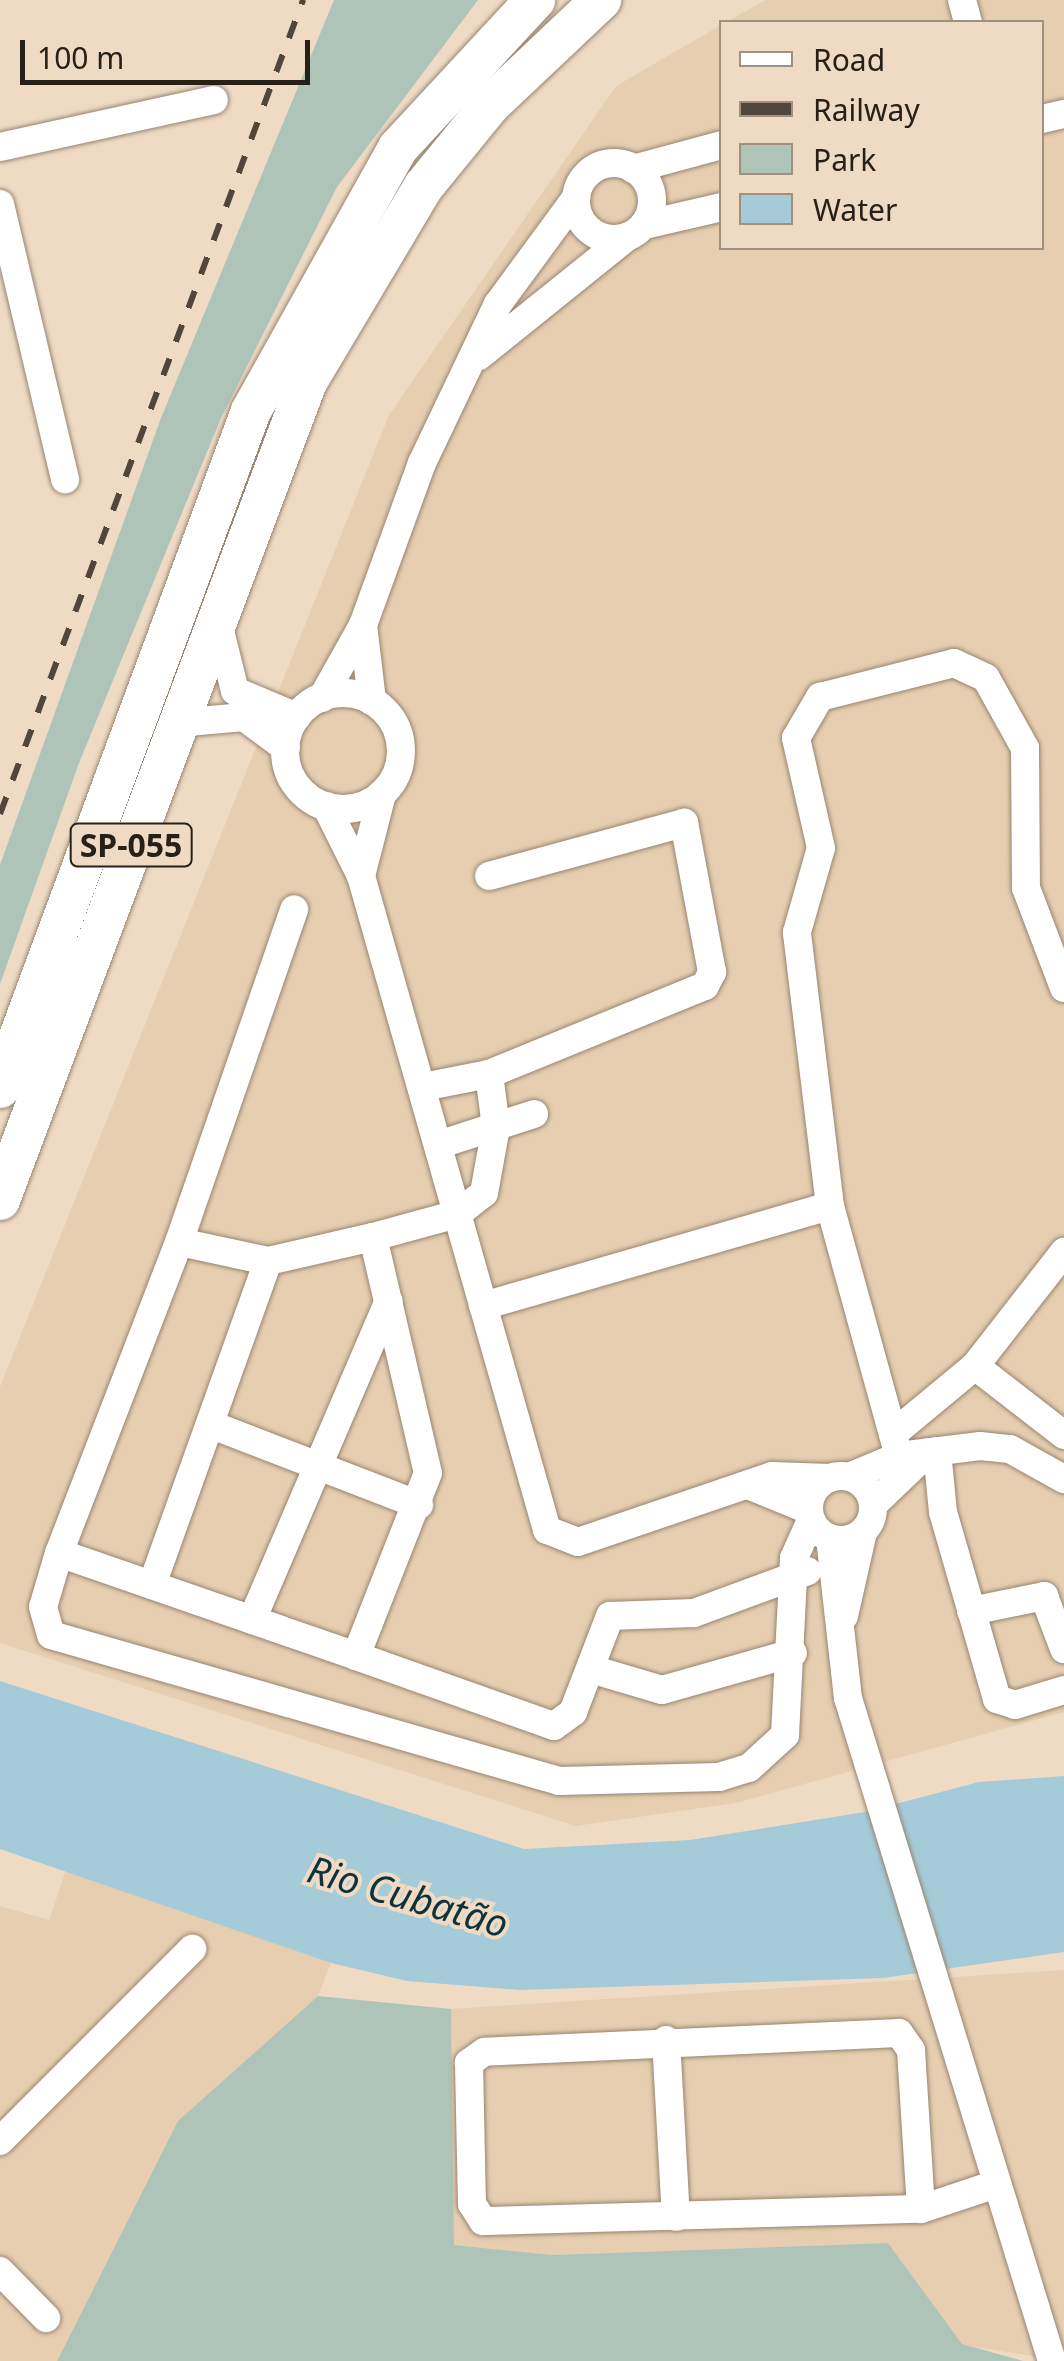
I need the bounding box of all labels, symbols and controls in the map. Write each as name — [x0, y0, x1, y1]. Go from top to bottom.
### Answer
scale bar — [25, 20, 315, 82]
legend — [719, 20, 1044, 250]
text: 100 m — [37, 37, 124, 78]
text: Road — [813, 39, 885, 80]
text: Railway — [813, 89, 920, 130]
text: Park — [813, 139, 876, 180]
text: Water — [813, 189, 897, 230]
road number: SP-055 — [68, 818, 194, 872]
water label: Rio Cubatão — [303, 1846, 513, 1946]

